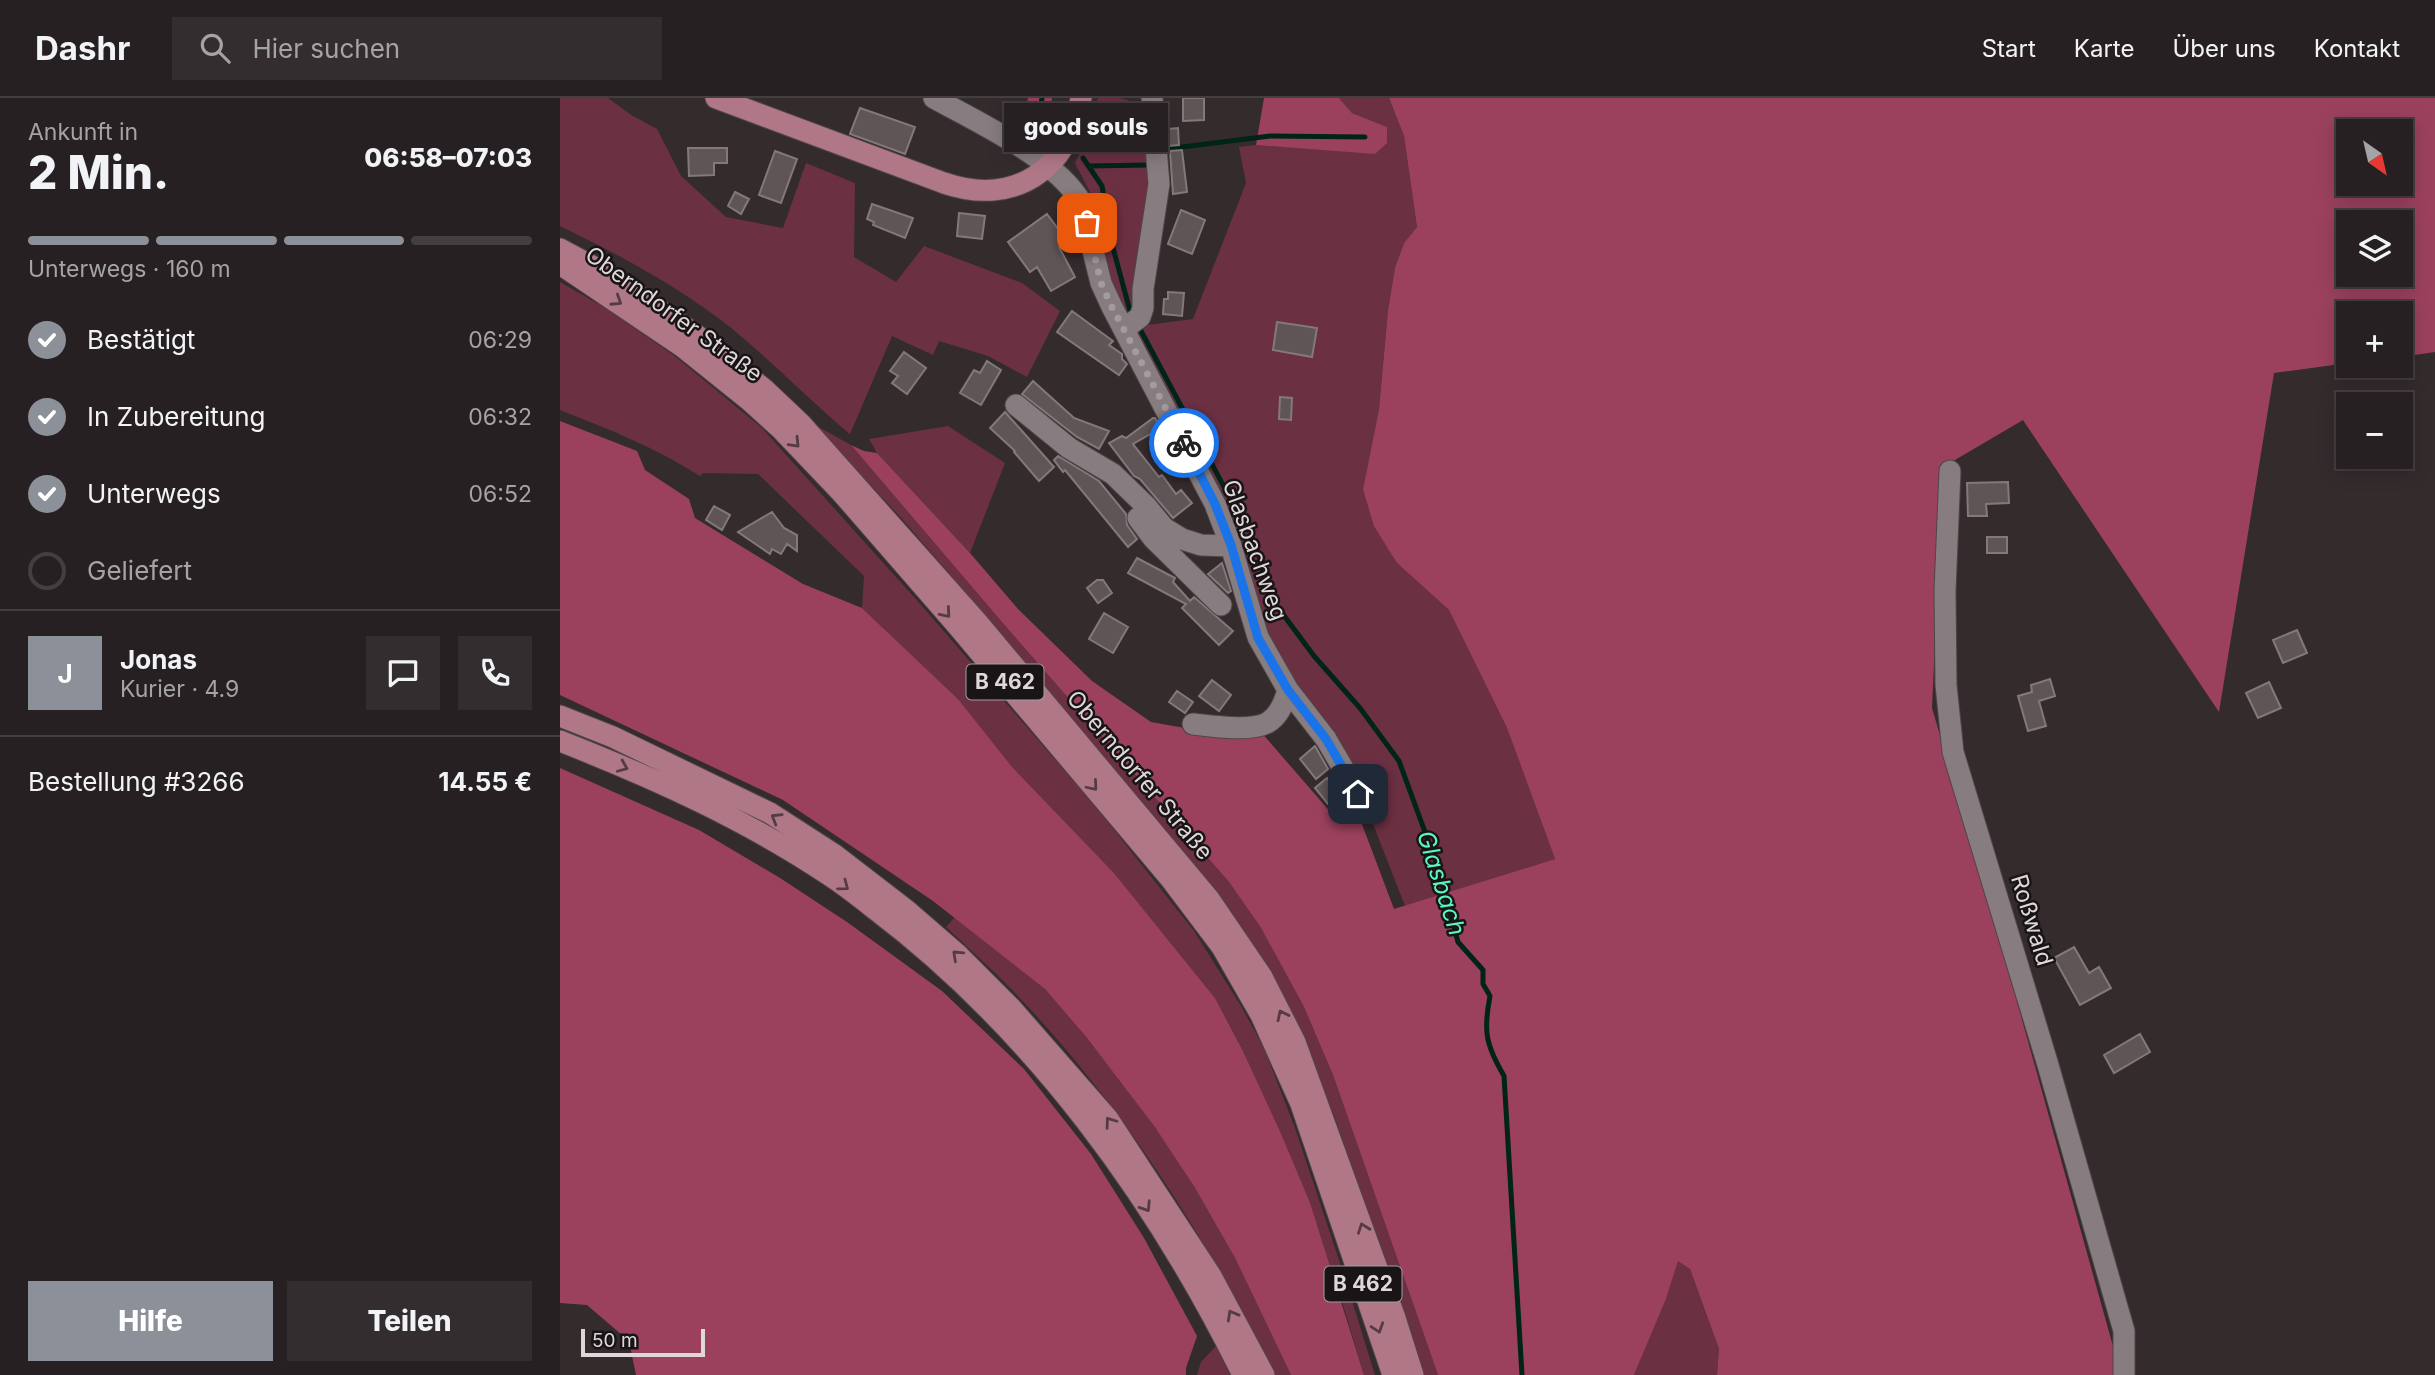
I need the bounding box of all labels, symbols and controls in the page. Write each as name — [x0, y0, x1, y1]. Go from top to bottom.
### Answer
search box — [172, 17, 662, 80]
text: Dashr — [35, 28, 130, 68]
icon: search — [196, 29, 234, 67]
text: Hier suchen — [252, 33, 400, 64]
text: Start — [1982, 34, 2036, 63]
text: Karte — [2074, 34, 2134, 63]
text: Über uns — [2172, 34, 2276, 63]
text: Kontakt — [2314, 34, 2400, 63]
callout: good souls — [1005, 104, 1169, 153]
text: good souls — [1024, 113, 1148, 141]
text: Ankunft in — [28, 118, 138, 146]
north arrow — [2336, 119, 2413, 196]
map controls — [2336, 119, 2413, 469]
text: 06:58–07:03 — [364, 142, 532, 173]
text: 2 Min. — [28, 144, 169, 200]
pin — [1057, 193, 1117, 253]
icon: bag — [1068, 204, 1106, 242]
button: layers — [2336, 210, 2413, 287]
street label: Oberndorfer Straße — [580, 240, 768, 388]
text: Unterwegs · 160 m — [28, 255, 231, 283]
one-way arrow — [609, 293, 622, 306]
button: + — [2336, 301, 2413, 378]
icon: check — [28, 321, 66, 359]
text: Bestätigt — [87, 324, 195, 355]
text: 06:29 — [468, 326, 532, 354]
button: − — [2336, 392, 2413, 469]
icon: check — [28, 398, 66, 436]
text: In Zubereitung — [87, 401, 265, 432]
text: 06:32 — [468, 403, 532, 431]
courier — [1149, 408, 1219, 478]
icon: bike — [1165, 424, 1203, 462]
one-way arrow — [786, 435, 799, 448]
icon: check — [28, 475, 66, 513]
street label: Glasbachweg — [1217, 476, 1293, 624]
text: Unterwegs — [87, 478, 221, 509]
text: 06:52 — [469, 480, 532, 508]
text: Geliefert — [87, 555, 192, 586]
one-way arrow — [938, 604, 950, 617]
button: chat — [366, 636, 440, 710]
button: phone — [458, 636, 532, 710]
text: Jonas — [120, 644, 197, 675]
text: J — [57, 658, 73, 689]
road number: B 462 — [966, 664, 1044, 700]
text: Kurier · 4.9 — [120, 675, 239, 703]
street label: Oberndorfer Straße — [1061, 685, 1219, 865]
one-way arrow — [617, 758, 629, 772]
pin — [1328, 764, 1388, 824]
text: Bestellung #3266 — [28, 766, 245, 797]
text: 14.55 € — [438, 766, 532, 797]
icon: home — [1339, 775, 1377, 813]
one-way arrow — [1085, 778, 1097, 791]
one-way arrow — [771, 813, 784, 826]
water label: Glasbach — [1411, 827, 1472, 939]
street label: Roßwald — [2005, 871, 2059, 969]
one-way arrow — [837, 878, 849, 891]
one-way arrow — [952, 950, 965, 963]
one-way arrow — [1276, 1010, 1290, 1022]
one-way arrow — [1106, 1118, 1119, 1130]
one-way arrow — [1138, 1199, 1151, 1212]
one-way arrow — [1357, 1222, 1371, 1234]
road number: B 462 — [1324, 1266, 1402, 1302]
button: Hilfe — [28, 1281, 273, 1361]
button: Teilen — [287, 1281, 532, 1361]
one-way arrow — [1227, 1309, 1240, 1322]
one-way arrow — [1369, 1321, 1384, 1333]
scale bar — [581, 1326, 705, 1358]
text: 50 m — [592, 1329, 638, 1352]

